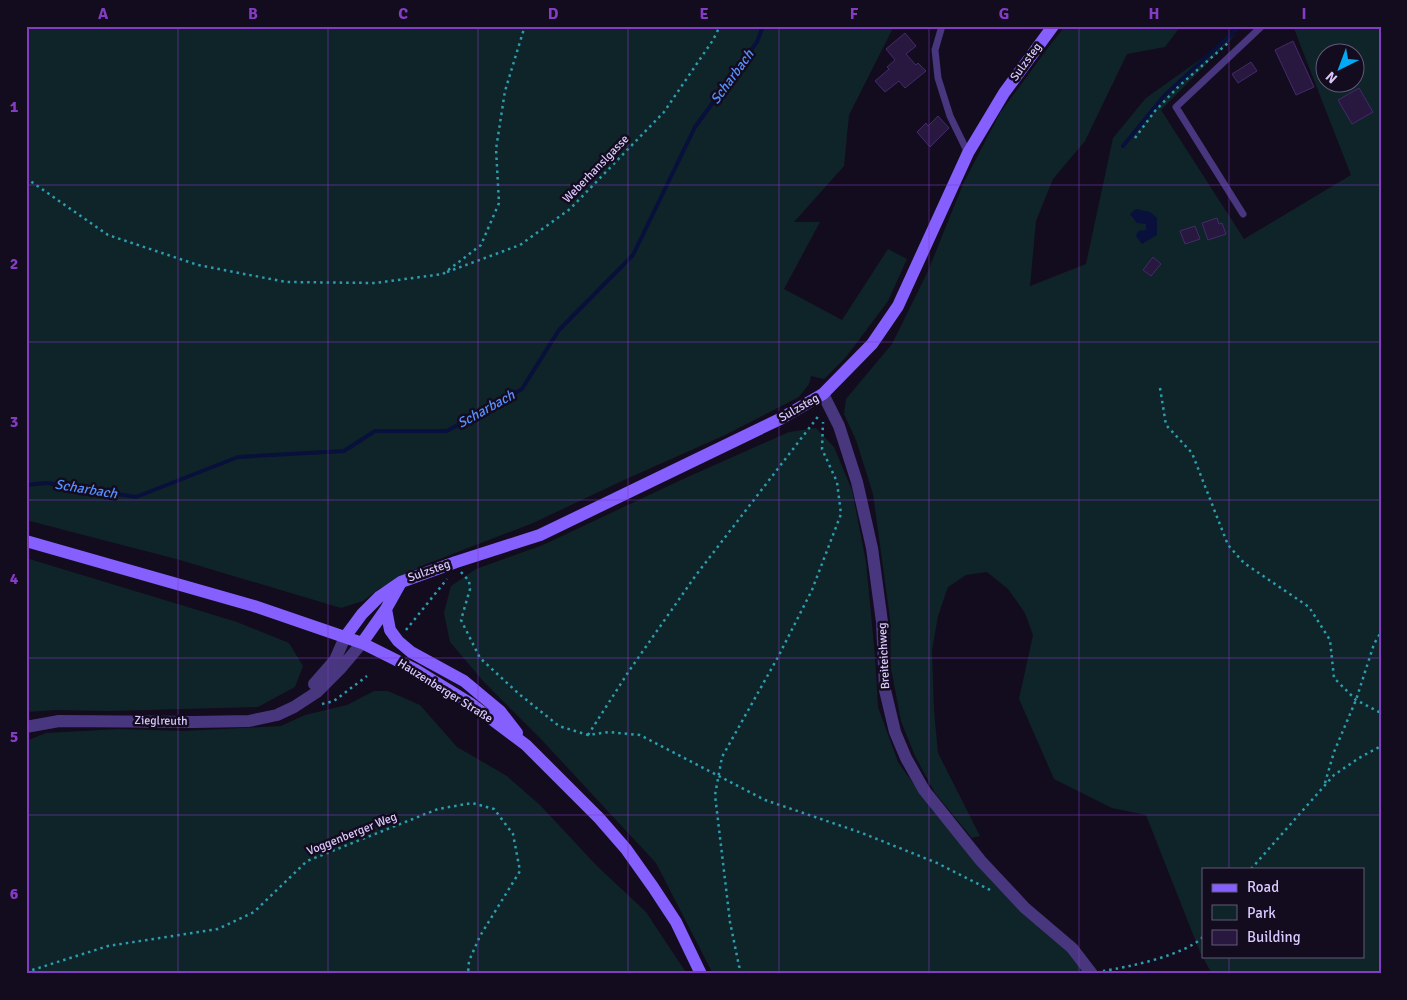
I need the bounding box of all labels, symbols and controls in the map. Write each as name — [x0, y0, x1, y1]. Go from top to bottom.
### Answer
text: A — [98, 4, 109, 24]
text: B — [248, 4, 258, 24]
text: C — [398, 4, 408, 24]
text: D — [548, 4, 559, 24]
text: E — [699, 4, 709, 24]
text: F — [850, 4, 859, 24]
text: G — [999, 4, 1009, 24]
text: H — [1149, 4, 1159, 24]
text: I — [1301, 4, 1307, 24]
street label: Sulzsteg — [1007, 40, 1045, 84]
north arrow — [1314, 42, 1364, 92]
water label: Scharbach — [707, 46, 758, 107]
text: N — [1322, 68, 1341, 87]
text: 1 — [10, 97, 19, 117]
street label: Weberhanslgasse — [560, 132, 632, 206]
text: 2 — [10, 254, 18, 274]
water label: Scharbach — [454, 386, 518, 432]
street label: Sulzsteg — [776, 391, 822, 425]
text: 3 — [10, 412, 18, 432]
water label: Scharbach — [54, 476, 119, 502]
street label: Sulzsteg — [406, 556, 452, 586]
text: 4 — [10, 569, 19, 589]
street label: Breiteichweg — [875, 622, 893, 690]
street label: Hauzenberger Straße — [395, 656, 495, 726]
street label: Zieglreuth — [134, 713, 188, 729]
text: 5 — [10, 727, 18, 747]
street label: Voggenberger Weg — [305, 809, 399, 859]
legend — [1202, 868, 1364, 958]
text: Road — [1247, 878, 1279, 896]
text: 6 — [10, 884, 19, 904]
text: Park — [1247, 904, 1276, 922]
text: Building — [1247, 928, 1301, 946]

